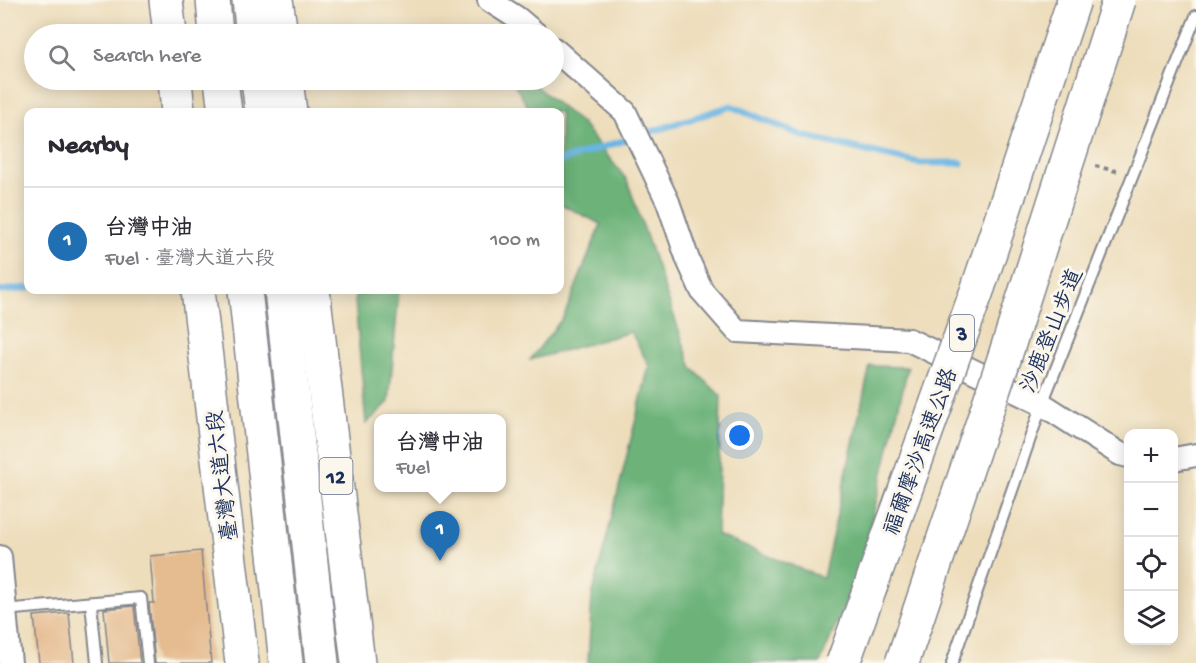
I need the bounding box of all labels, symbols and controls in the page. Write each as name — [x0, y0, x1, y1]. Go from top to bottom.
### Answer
search box — [24, 24, 564, 90]
icon: search — [45, 41, 78, 74]
text: Search here — [93, 44, 201, 70]
text: Nearby — [48, 132, 129, 163]
text: 台灣中油 — [105, 217, 193, 243]
text: 1 — [63, 230, 72, 253]
text: 100 m — [490, 230, 540, 253]
text: Fuel · 臺灣大道六段 — [105, 249, 275, 272]
street label: 沙鹿登山步道 — [1015, 265, 1090, 398]
road number: 3 — [950, 315, 974, 351]
street label: 福爾摩沙高速公路 — [879, 365, 965, 540]
street label: 臺灣大道六段 — [203, 408, 246, 543]
popup — [374, 414, 506, 492]
your location — [725, 421, 754, 450]
map controls — [1124, 429, 1178, 645]
button: + — [1124, 429, 1178, 483]
text: 台灣中油 — [396, 432, 484, 458]
road number: 12 — [320, 458, 352, 494]
text: Fuel — [396, 458, 430, 481]
button: − — [1124, 483, 1178, 537]
pin: 1 — [420, 512, 460, 561]
button: locate — [1124, 537, 1178, 591]
button: layers — [1124, 591, 1178, 645]

